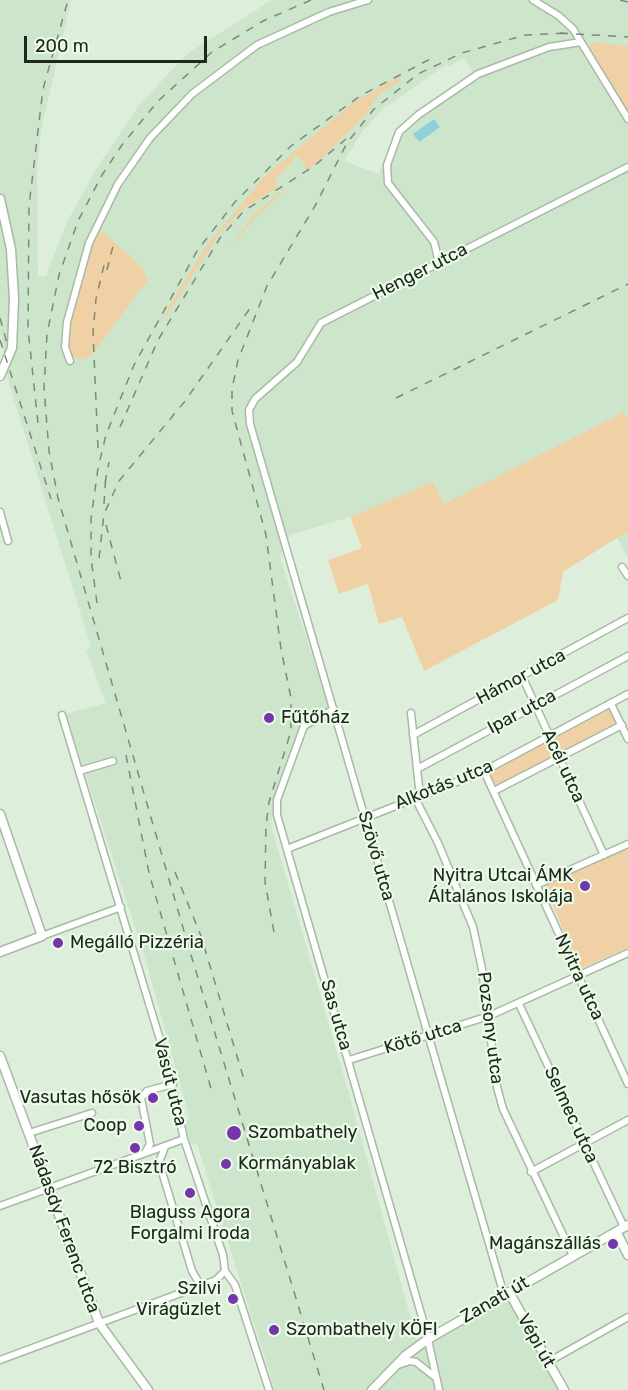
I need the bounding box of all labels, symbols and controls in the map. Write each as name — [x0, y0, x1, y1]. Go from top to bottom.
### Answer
scale bar — [27, 24, 210, 62]
text: 200 m — [35, 35, 89, 57]
street label: Henger utca — [369, 239, 471, 305]
street label: Hámor utca — [473, 644, 569, 710]
street label: Ipar utca — [484, 685, 560, 739]
place label: Fűtőház — [281, 707, 350, 729]
marker: Fűtőház — [262, 711, 276, 725]
street label: Acél utca — [537, 726, 589, 806]
street label: Alkotás utca — [392, 756, 496, 814]
street label: Szövő utca — [353, 809, 399, 903]
place label: Nyitra Utcai ÁMK Általános Iskolája — [428, 865, 573, 908]
marker: Nyitra Utcai ÁMK Általános Iskolája — [578, 879, 592, 893]
street label: Nyitra utca — [550, 930, 608, 1024]
place label: Megálló Pizzéria — [70, 932, 204, 954]
marker: Megálló Pizzéria — [51, 936, 65, 950]
street label: Pozsony utca — [472, 971, 508, 1085]
street label: Sas utca — [316, 977, 356, 1053]
street label: Kötő utca — [382, 1015, 464, 1059]
street label: Vasút utca — [149, 1036, 191, 1128]
street label: Selmec utca — [539, 1063, 603, 1167]
place label: Vasutas hősök — [20, 1087, 141, 1109]
marker: Vasutas hősök — [146, 1091, 160, 1105]
place label: Coop — [84, 1115, 127, 1137]
marker: Coop — [132, 1119, 146, 1133]
place label: Szombathely — [248, 1122, 358, 1144]
marker: Szombathely — [225, 1124, 243, 1142]
marker: 72 Bisztró — [128, 1141, 142, 1155]
street label: Nádasdy Ferenc utca — [24, 1142, 104, 1316]
place label: Kormányablak — [238, 1153, 356, 1175]
place label: 72 Bisztró — [94, 1157, 176, 1179]
marker: Kormányablak — [219, 1157, 233, 1171]
marker: Blaguss Agora Forgalmi Iroda — [183, 1186, 197, 1200]
place label: Blaguss Agora Forgalmi Iroda — [130, 1202, 250, 1244]
place label: Magánszállás — [489, 1233, 601, 1255]
marker: Magánszállás — [606, 1237, 620, 1251]
street label: Zanati út — [457, 1272, 533, 1328]
place label: Szilvi Virágüzlet — [136, 1278, 221, 1320]
marker: Szilvi Virágüzlet — [226, 1292, 240, 1306]
street label: Vépi út — [512, 1310, 560, 1372]
place label: Szombathely KÖFI — [286, 1319, 438, 1341]
marker: Szombathely KÖFI — [267, 1323, 281, 1337]

